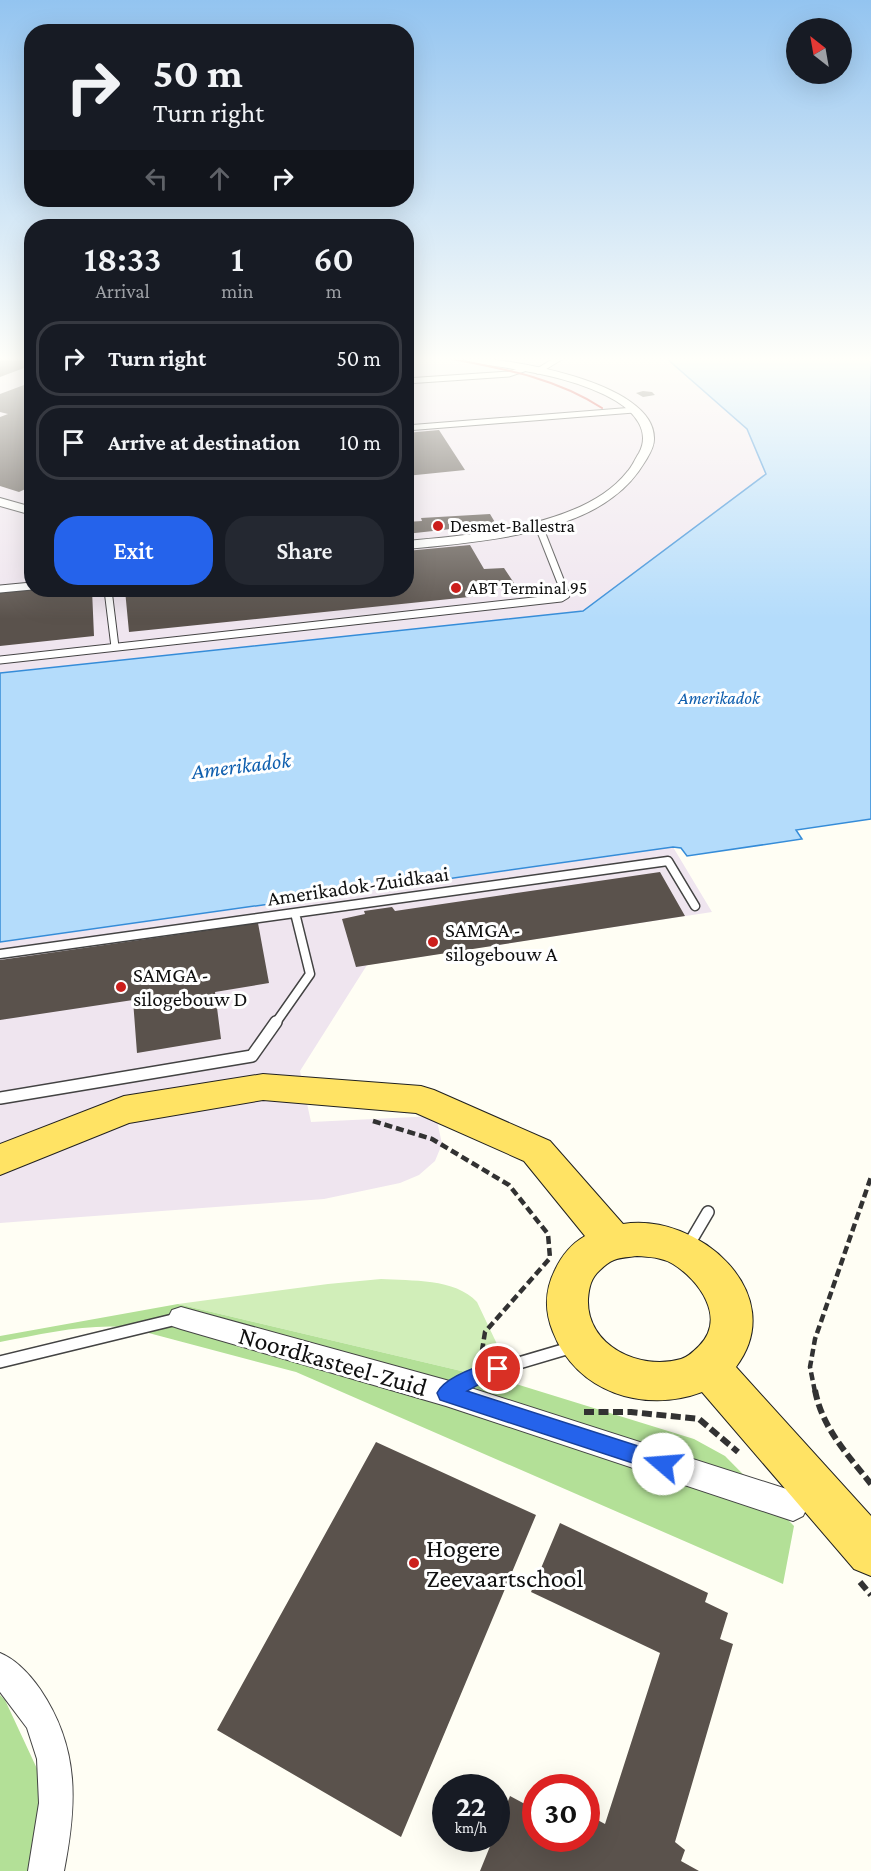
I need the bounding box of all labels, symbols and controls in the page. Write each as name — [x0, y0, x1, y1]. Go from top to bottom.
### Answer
north arrow — [786, 18, 852, 84]
map controls — [786, 18, 852, 84]
icon: right — [54, 48, 132, 126]
text: 50 m — [153, 49, 243, 96]
text: Turn right — [153, 98, 264, 128]
icon: left — [140, 162, 173, 195]
icon: ahead — [203, 162, 236, 195]
icon: right — [266, 162, 299, 195]
text: 18:33 — [84, 239, 161, 279]
text: 1 — [231, 239, 244, 279]
text: 60 — [313, 239, 354, 279]
text: Arrival — [95, 280, 150, 302]
text: min — [221, 280, 253, 302]
text: m — [326, 280, 342, 302]
icon: right — [57, 342, 90, 375]
text: Turn right — [108, 346, 206, 371]
text: 50 m — [336, 346, 381, 371]
icon: arrive — [57, 426, 90, 459]
text: Arrive at destination — [108, 430, 300, 455]
text: 10 m — [339, 430, 381, 455]
button: Exit — [54, 516, 213, 585]
button: Share — [225, 516, 384, 585]
place label: Desmet-Ballestra — [450, 516, 575, 536]
marker: Desmet-Ballestra — [431, 519, 445, 533]
place label: ABT Terminal 95 — [468, 578, 587, 598]
marker: ABT Terminal 95 — [449, 581, 463, 595]
water label: Amerikadok — [677, 688, 761, 708]
water label: Amerikadok — [189, 747, 293, 784]
street label: Amerikadok-Zuidkaai — [266, 861, 451, 911]
place label: SAMGA - silogebouw A — [445, 918, 558, 966]
marker: SAMGA - silogebouw A — [426, 935, 440, 949]
place label: SAMGA - silogebouw D — [133, 963, 248, 1011]
marker: SAMGA - silogebouw D — [114, 980, 128, 994]
street label: Noordkasteel-Zuid — [235, 1321, 431, 1402]
pin — [472, 1343, 523, 1394]
icon: arrive — [481, 1352, 514, 1385]
position arrow — [631, 1432, 695, 1496]
place label: Hogere Zeevaartschool — [426, 1534, 583, 1593]
marker: Hogere Zeevaartschool — [407, 1556, 421, 1570]
speed limit sign: 30 — [522, 1774, 600, 1852]
text: 22 — [456, 1789, 486, 1822]
text: km/h — [455, 1820, 487, 1836]

